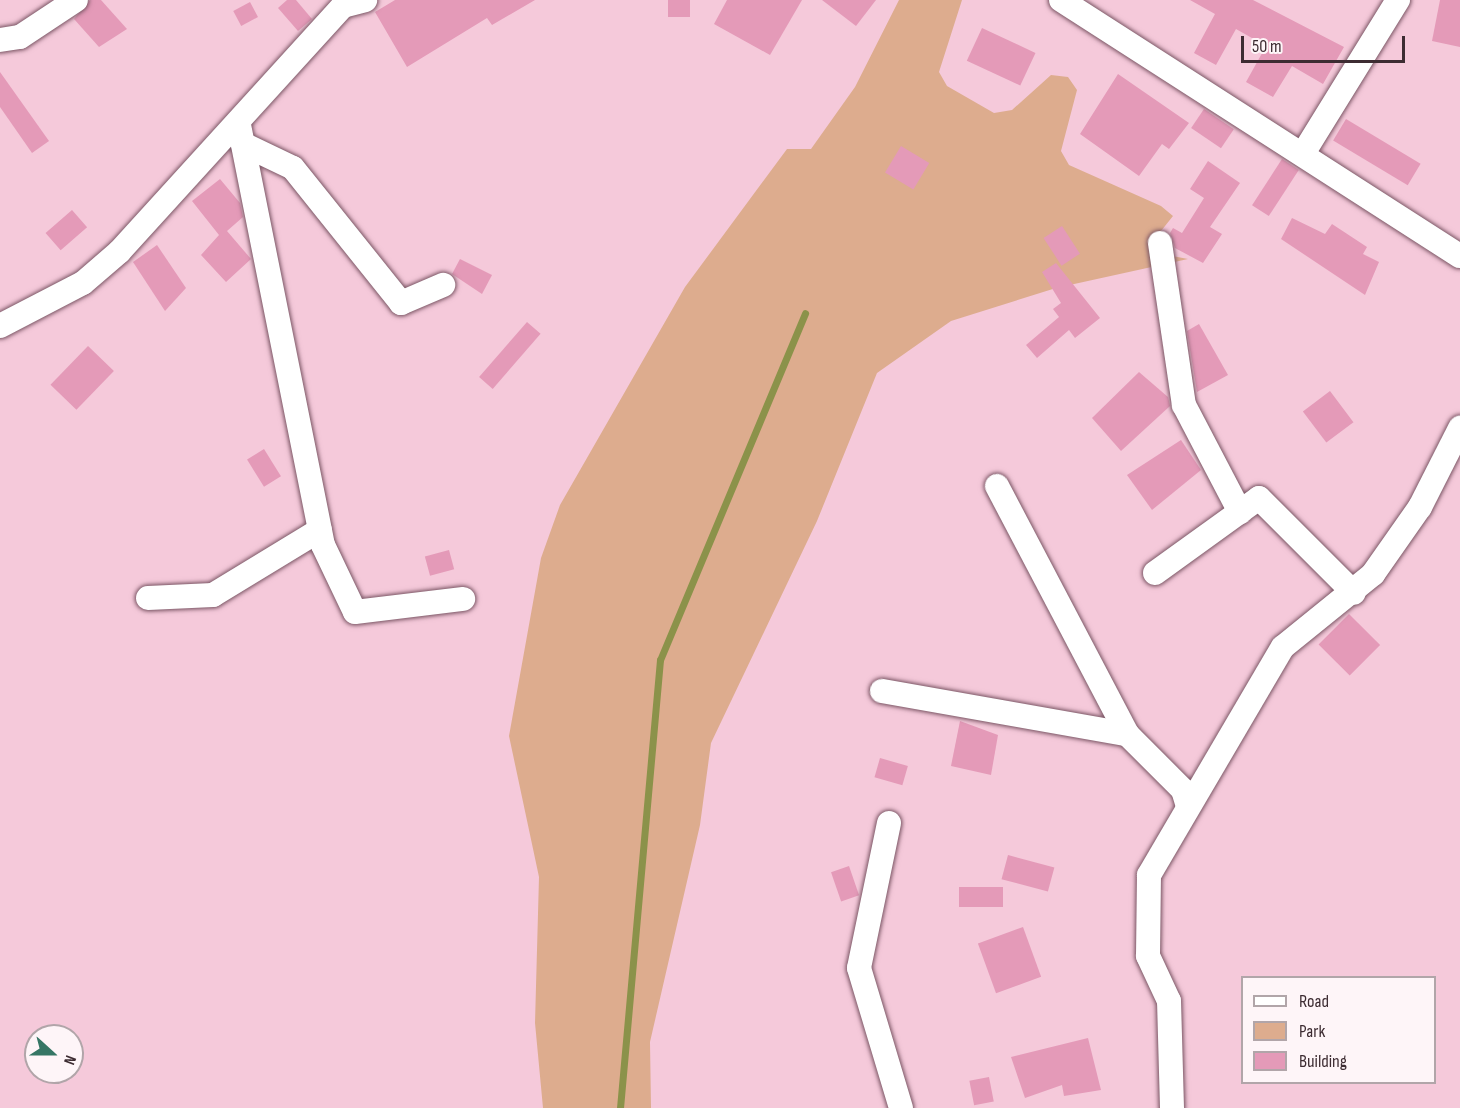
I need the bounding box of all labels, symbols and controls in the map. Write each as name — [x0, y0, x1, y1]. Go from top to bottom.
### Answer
scale bar — [1244, 24, 1408, 62]
text: 50 m — [1252, 36, 1282, 57]
legend — [1241, 976, 1436, 1084]
text: Road — [1299, 991, 1329, 1012]
text: Park — [1299, 1021, 1325, 1042]
north arrow — [24, 1024, 84, 1084]
text: Building — [1299, 1051, 1347, 1072]
text: N — [59, 1053, 80, 1067]

